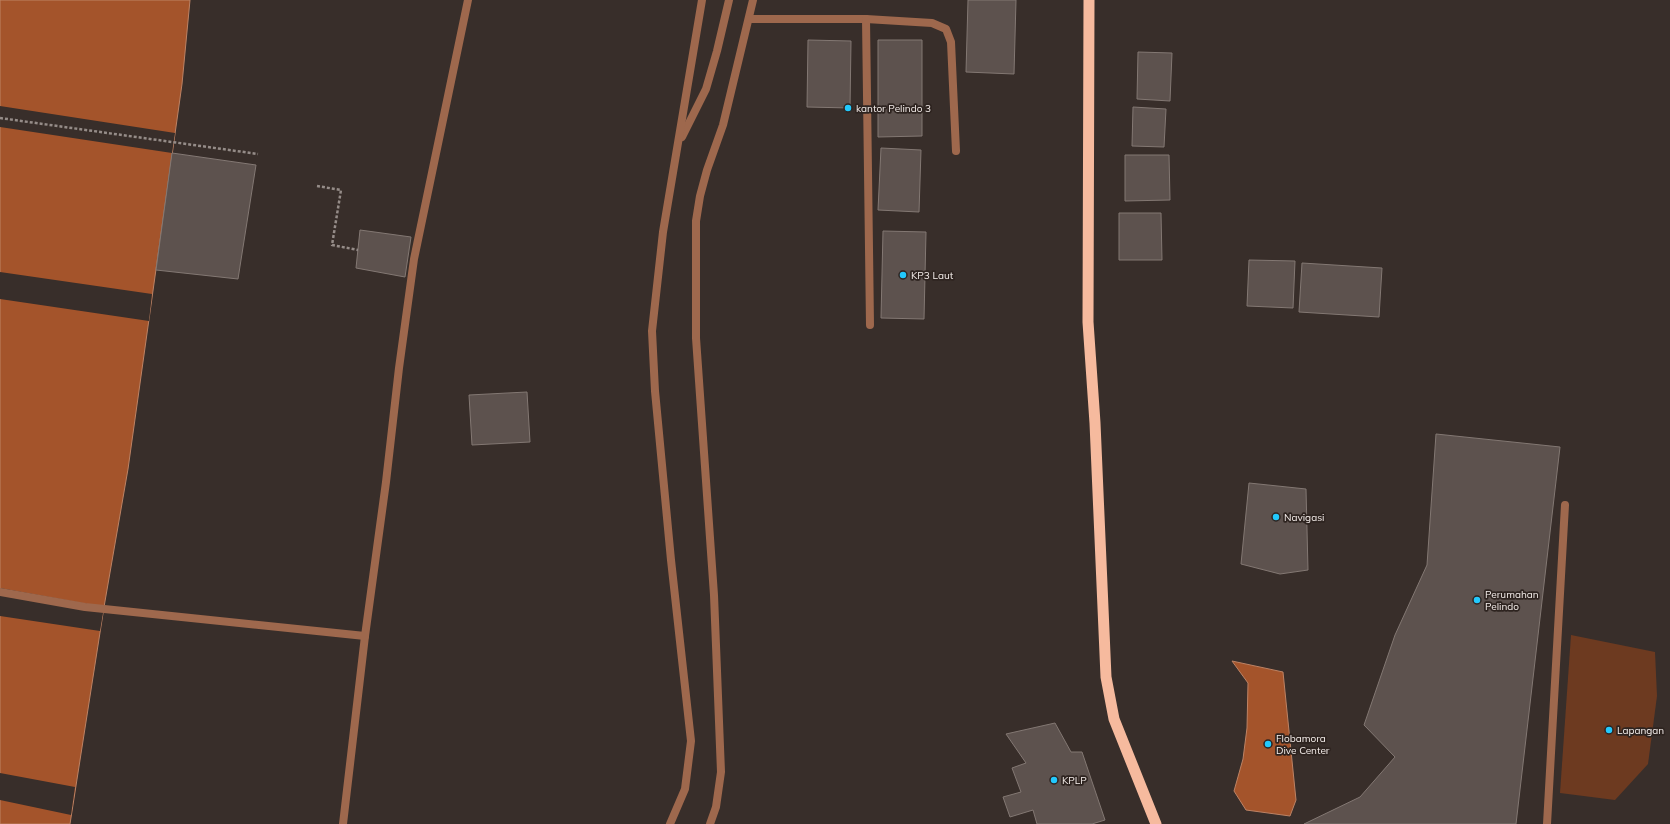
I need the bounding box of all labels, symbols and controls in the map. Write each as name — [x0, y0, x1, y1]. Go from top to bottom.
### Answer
place label: kantor Pelindo 3 — [856, 102, 931, 115]
marker: kantor Pelindo 3 — [843, 103, 853, 113]
place label: KP3 Laut — [911, 269, 954, 282]
marker: KP3 Laut — [898, 270, 908, 280]
place label: Navigasi — [1284, 511, 1324, 524]
marker: Navigasi — [1271, 512, 1281, 522]
place label: Perumahan Pelindo — [1485, 588, 1539, 613]
marker: Perumahan Pelindo — [1472, 595, 1482, 605]
place label: Lapangan — [1617, 724, 1664, 737]
marker: Lapangan — [1604, 725, 1614, 735]
place label: Flobamora Dive Center — [1276, 732, 1330, 757]
marker: Flobamora Dive Center — [1263, 739, 1273, 749]
place label: KPLP — [1062, 774, 1087, 787]
marker: KPLP — [1049, 775, 1059, 785]

